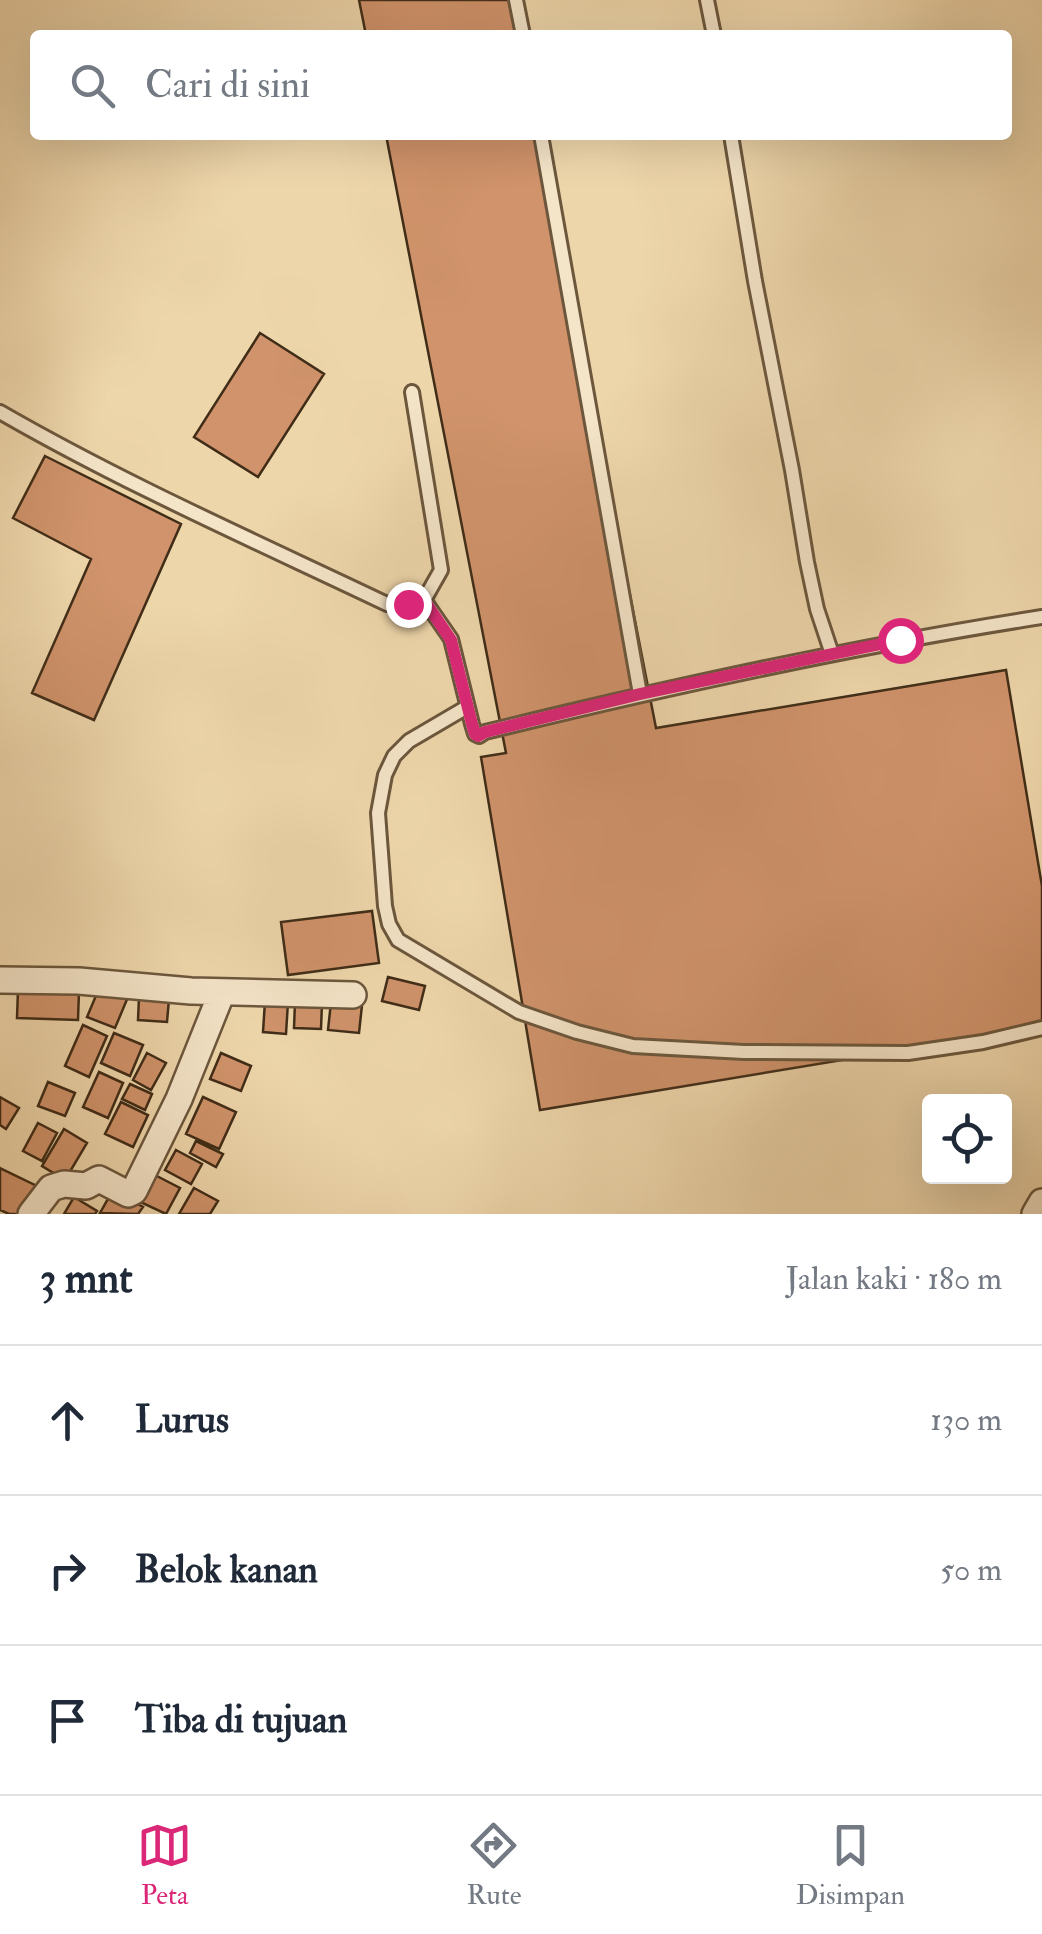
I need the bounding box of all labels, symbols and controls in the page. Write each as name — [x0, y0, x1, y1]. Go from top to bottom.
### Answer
search box — [30, 30, 1012, 140]
icon: search — [65, 58, 120, 113]
text: Cari di sini — [145, 61, 310, 109]
route end — [386, 582, 432, 628]
route start — [878, 618, 924, 664]
map controls — [922, 1094, 1012, 1184]
button: locate — [922, 1094, 1012, 1184]
text: 3 mnt — [40, 1253, 133, 1305]
text: Jalan kaki · 180 m — [786, 1259, 1002, 1299]
icon: ahead — [40, 1393, 95, 1448]
text: Lurus — [135, 1396, 229, 1444]
text: 130 m — [930, 1400, 1002, 1440]
icon: right — [40, 1543, 95, 1598]
text: Belok kanan — [135, 1546, 318, 1594]
text: 50 m — [940, 1550, 1002, 1590]
icon: arrive — [40, 1693, 95, 1748]
text: Tiba di tujuan — [135, 1696, 347, 1744]
tab: Peta — [137, 1818, 192, 1913]
tab: Rute — [466, 1818, 521, 1913]
tab: Disimpan — [796, 1818, 905, 1913]

